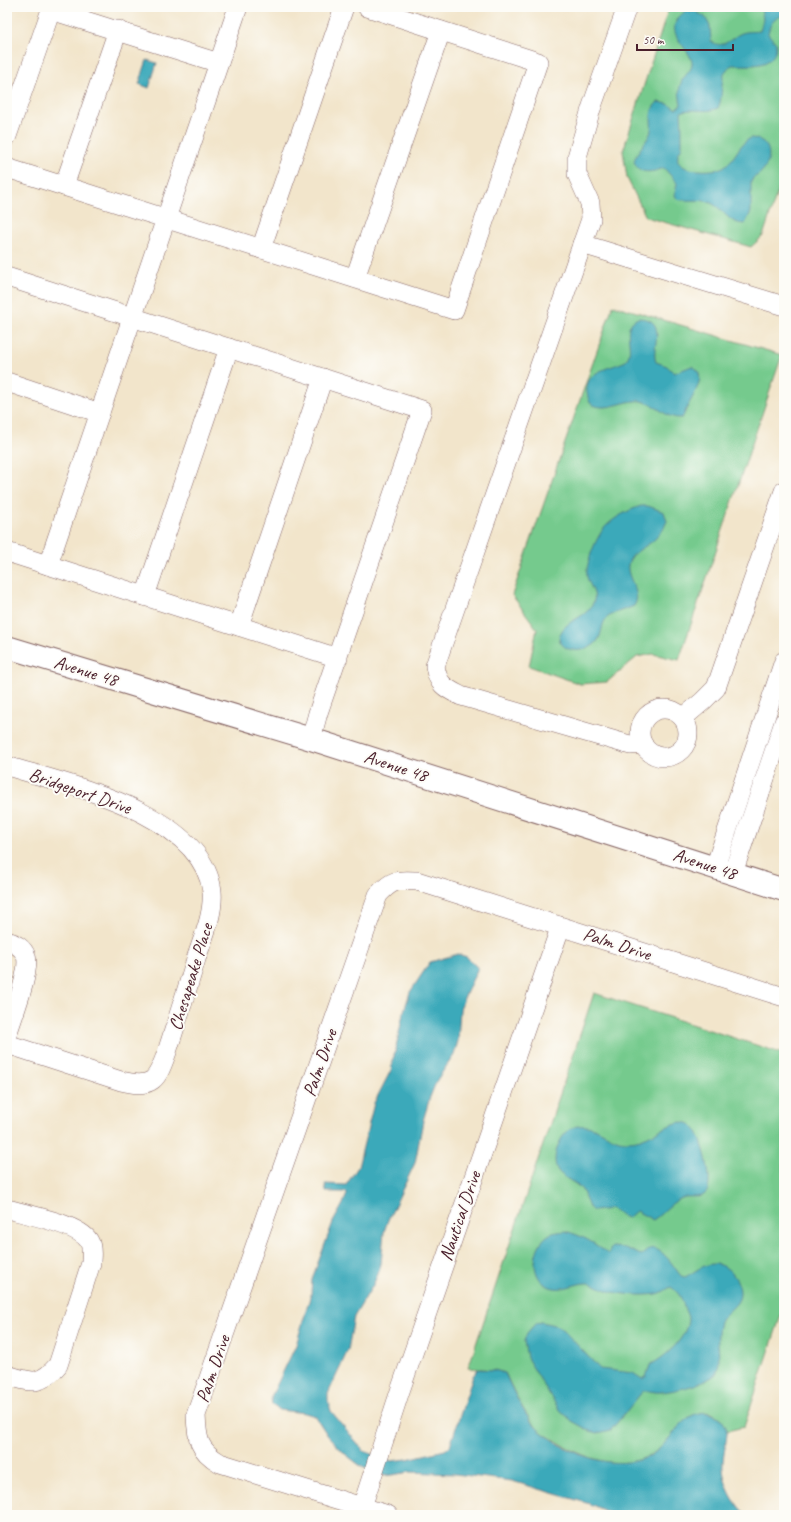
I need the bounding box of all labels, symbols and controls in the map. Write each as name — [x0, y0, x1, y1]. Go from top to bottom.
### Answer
scale bar — [637, 26, 733, 52]
text: 50 m — [643, 32, 665, 48]
street label: Avenue 48 — [51, 650, 123, 693]
street label: Avenue 48 — [361, 744, 433, 788]
street label: Bridgeport Drive — [26, 762, 136, 820]
street label: Avenue 48 — [670, 842, 742, 886]
street label: Chesapeake Place — [163, 919, 219, 1033]
street label: Palm Drive — [580, 922, 656, 967]
street label: Palm Drive — [297, 1024, 343, 1100]
street label: Nautical Drive — [433, 1166, 487, 1264]
street label: Palm Drive — [190, 1330, 236, 1406]

